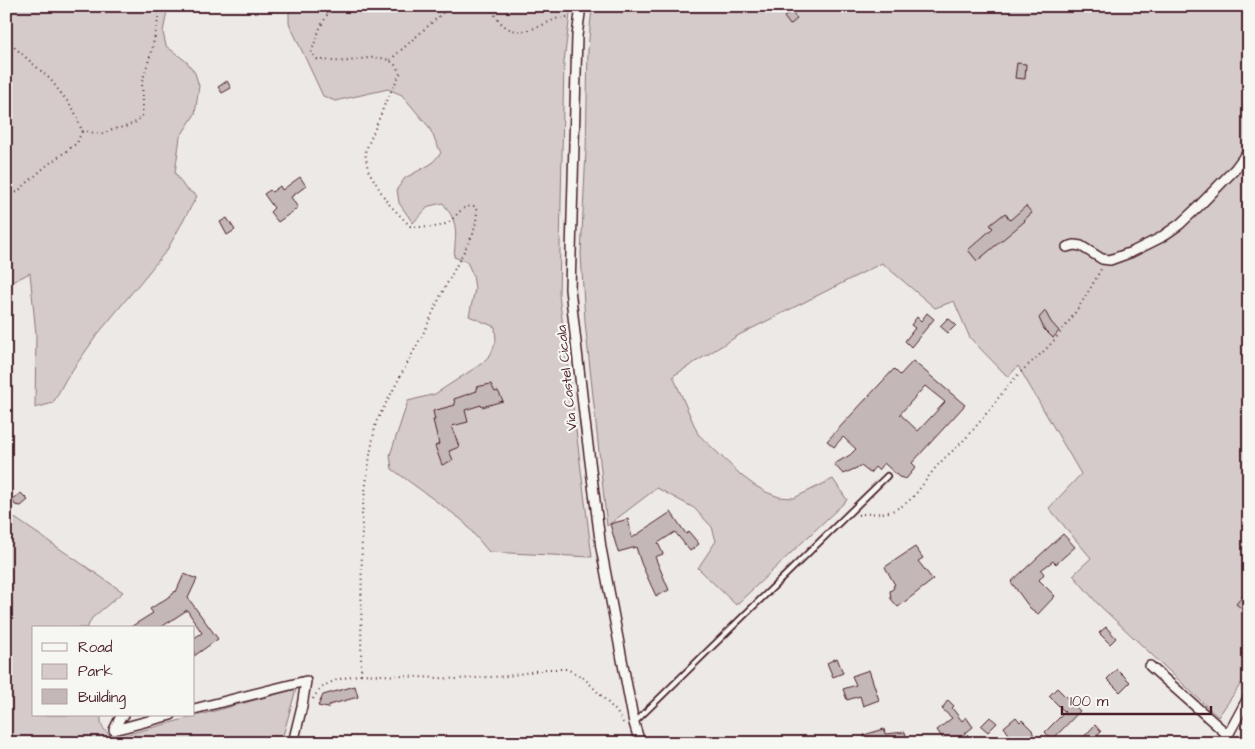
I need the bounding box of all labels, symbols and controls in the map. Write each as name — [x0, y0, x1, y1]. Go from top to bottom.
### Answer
street label: Via Castel Cicala — [552, 324, 582, 432]
legend — [32, 626, 195, 716]
text: Road — [78, 637, 113, 658]
text: Park — [78, 661, 113, 682]
scale bar — [1062, 684, 1211, 716]
text: Building — [78, 687, 126, 709]
text: 100 m — [1070, 691, 1109, 712]

